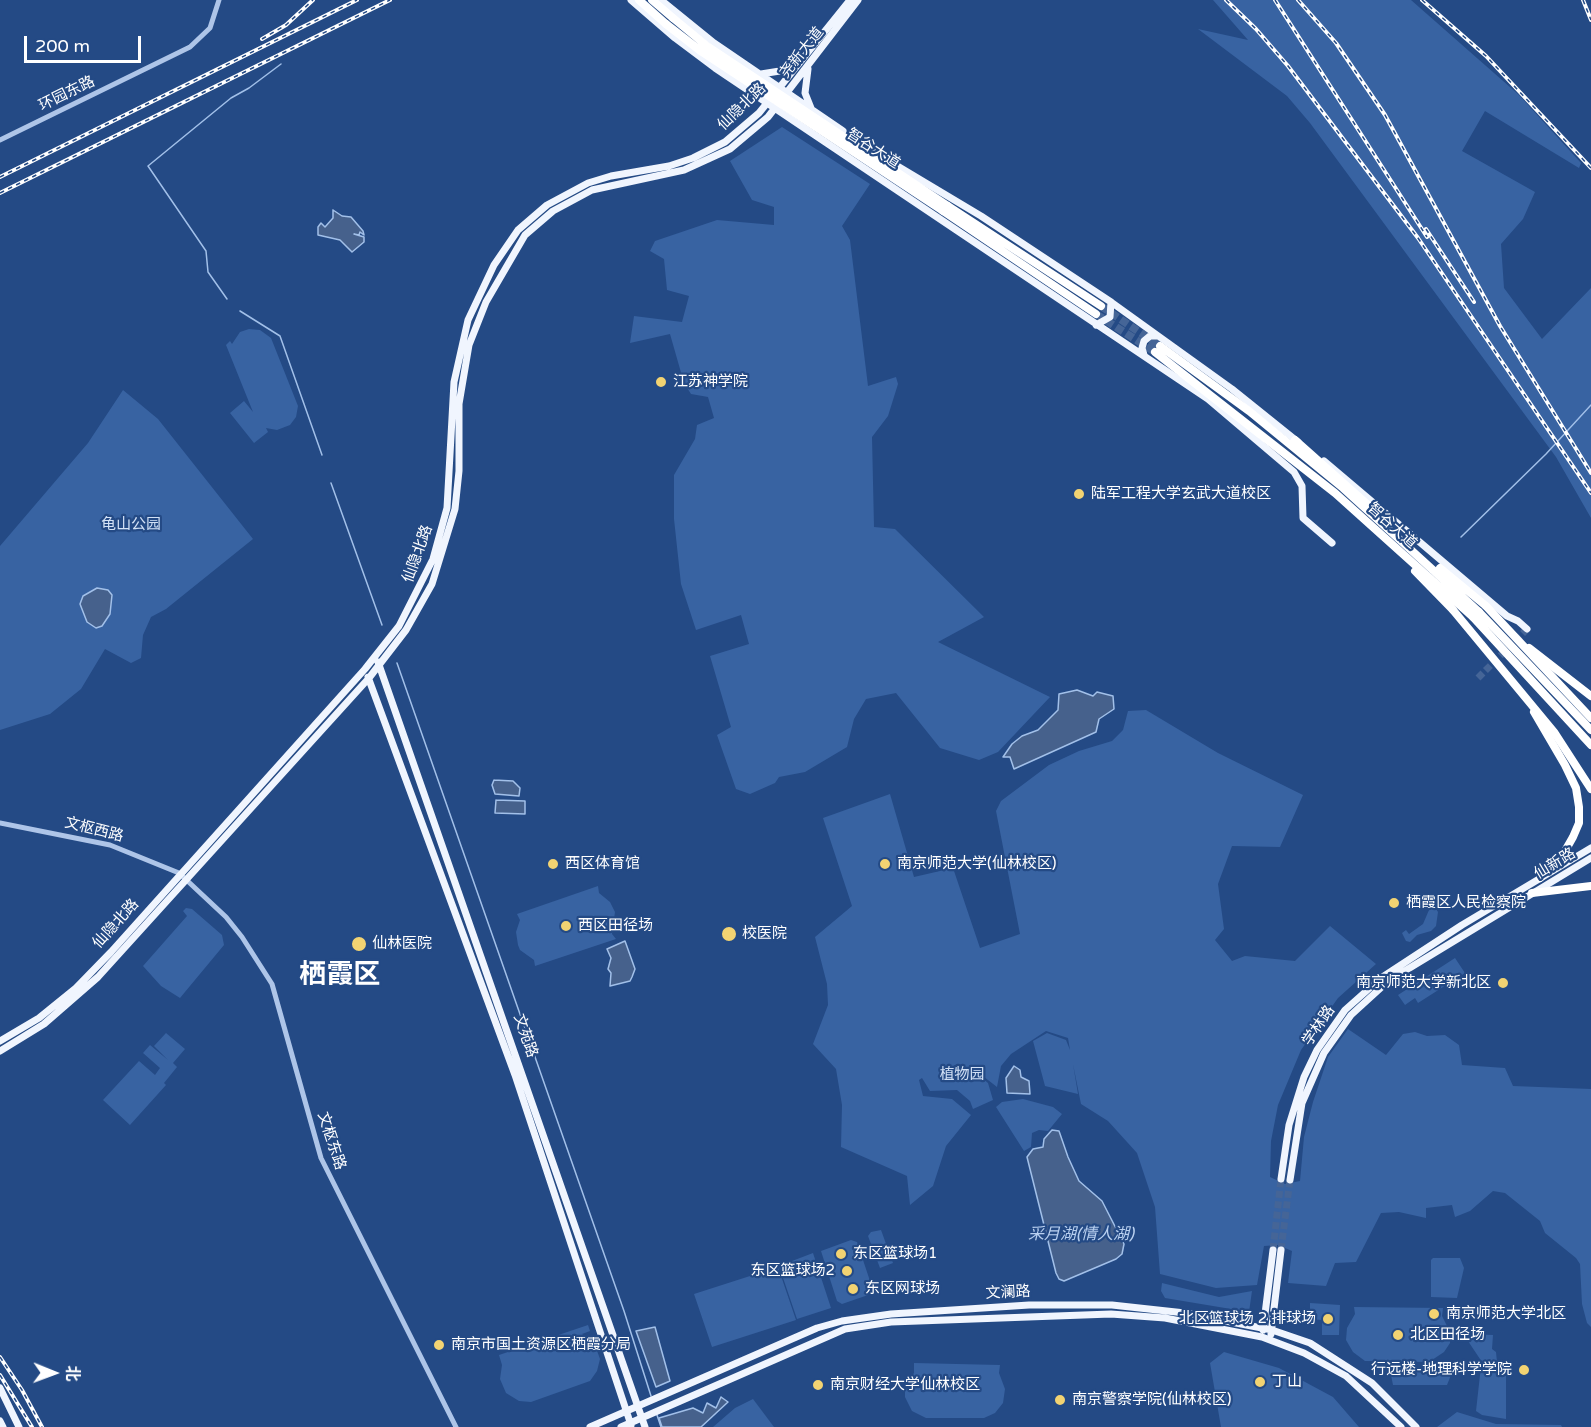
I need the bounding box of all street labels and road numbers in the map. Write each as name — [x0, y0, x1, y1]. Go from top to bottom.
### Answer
street label: 尧新大道 — [776, 24, 828, 82]
street label: 环园东路 — [36, 73, 98, 115]
street label: 仙隐北路 — [714, 80, 770, 134]
street label: 智谷大道 — [843, 125, 903, 173]
street label: 智谷大道 — [1364, 499, 1420, 553]
street label: 仙隐北路 — [399, 523, 437, 585]
street label: 文枢西路 — [63, 814, 125, 846]
street label: 仙新路 — [1531, 845, 1579, 883]
street label: 仙隐北路 — [89, 896, 143, 952]
street label: 学林路 — [1299, 1002, 1339, 1050]
street label: 文苑路 — [509, 1012, 541, 1060]
street label: 文枢东路 — [313, 1110, 349, 1172]
street label: 文澜路 — [985, 1283, 1031, 1303]

